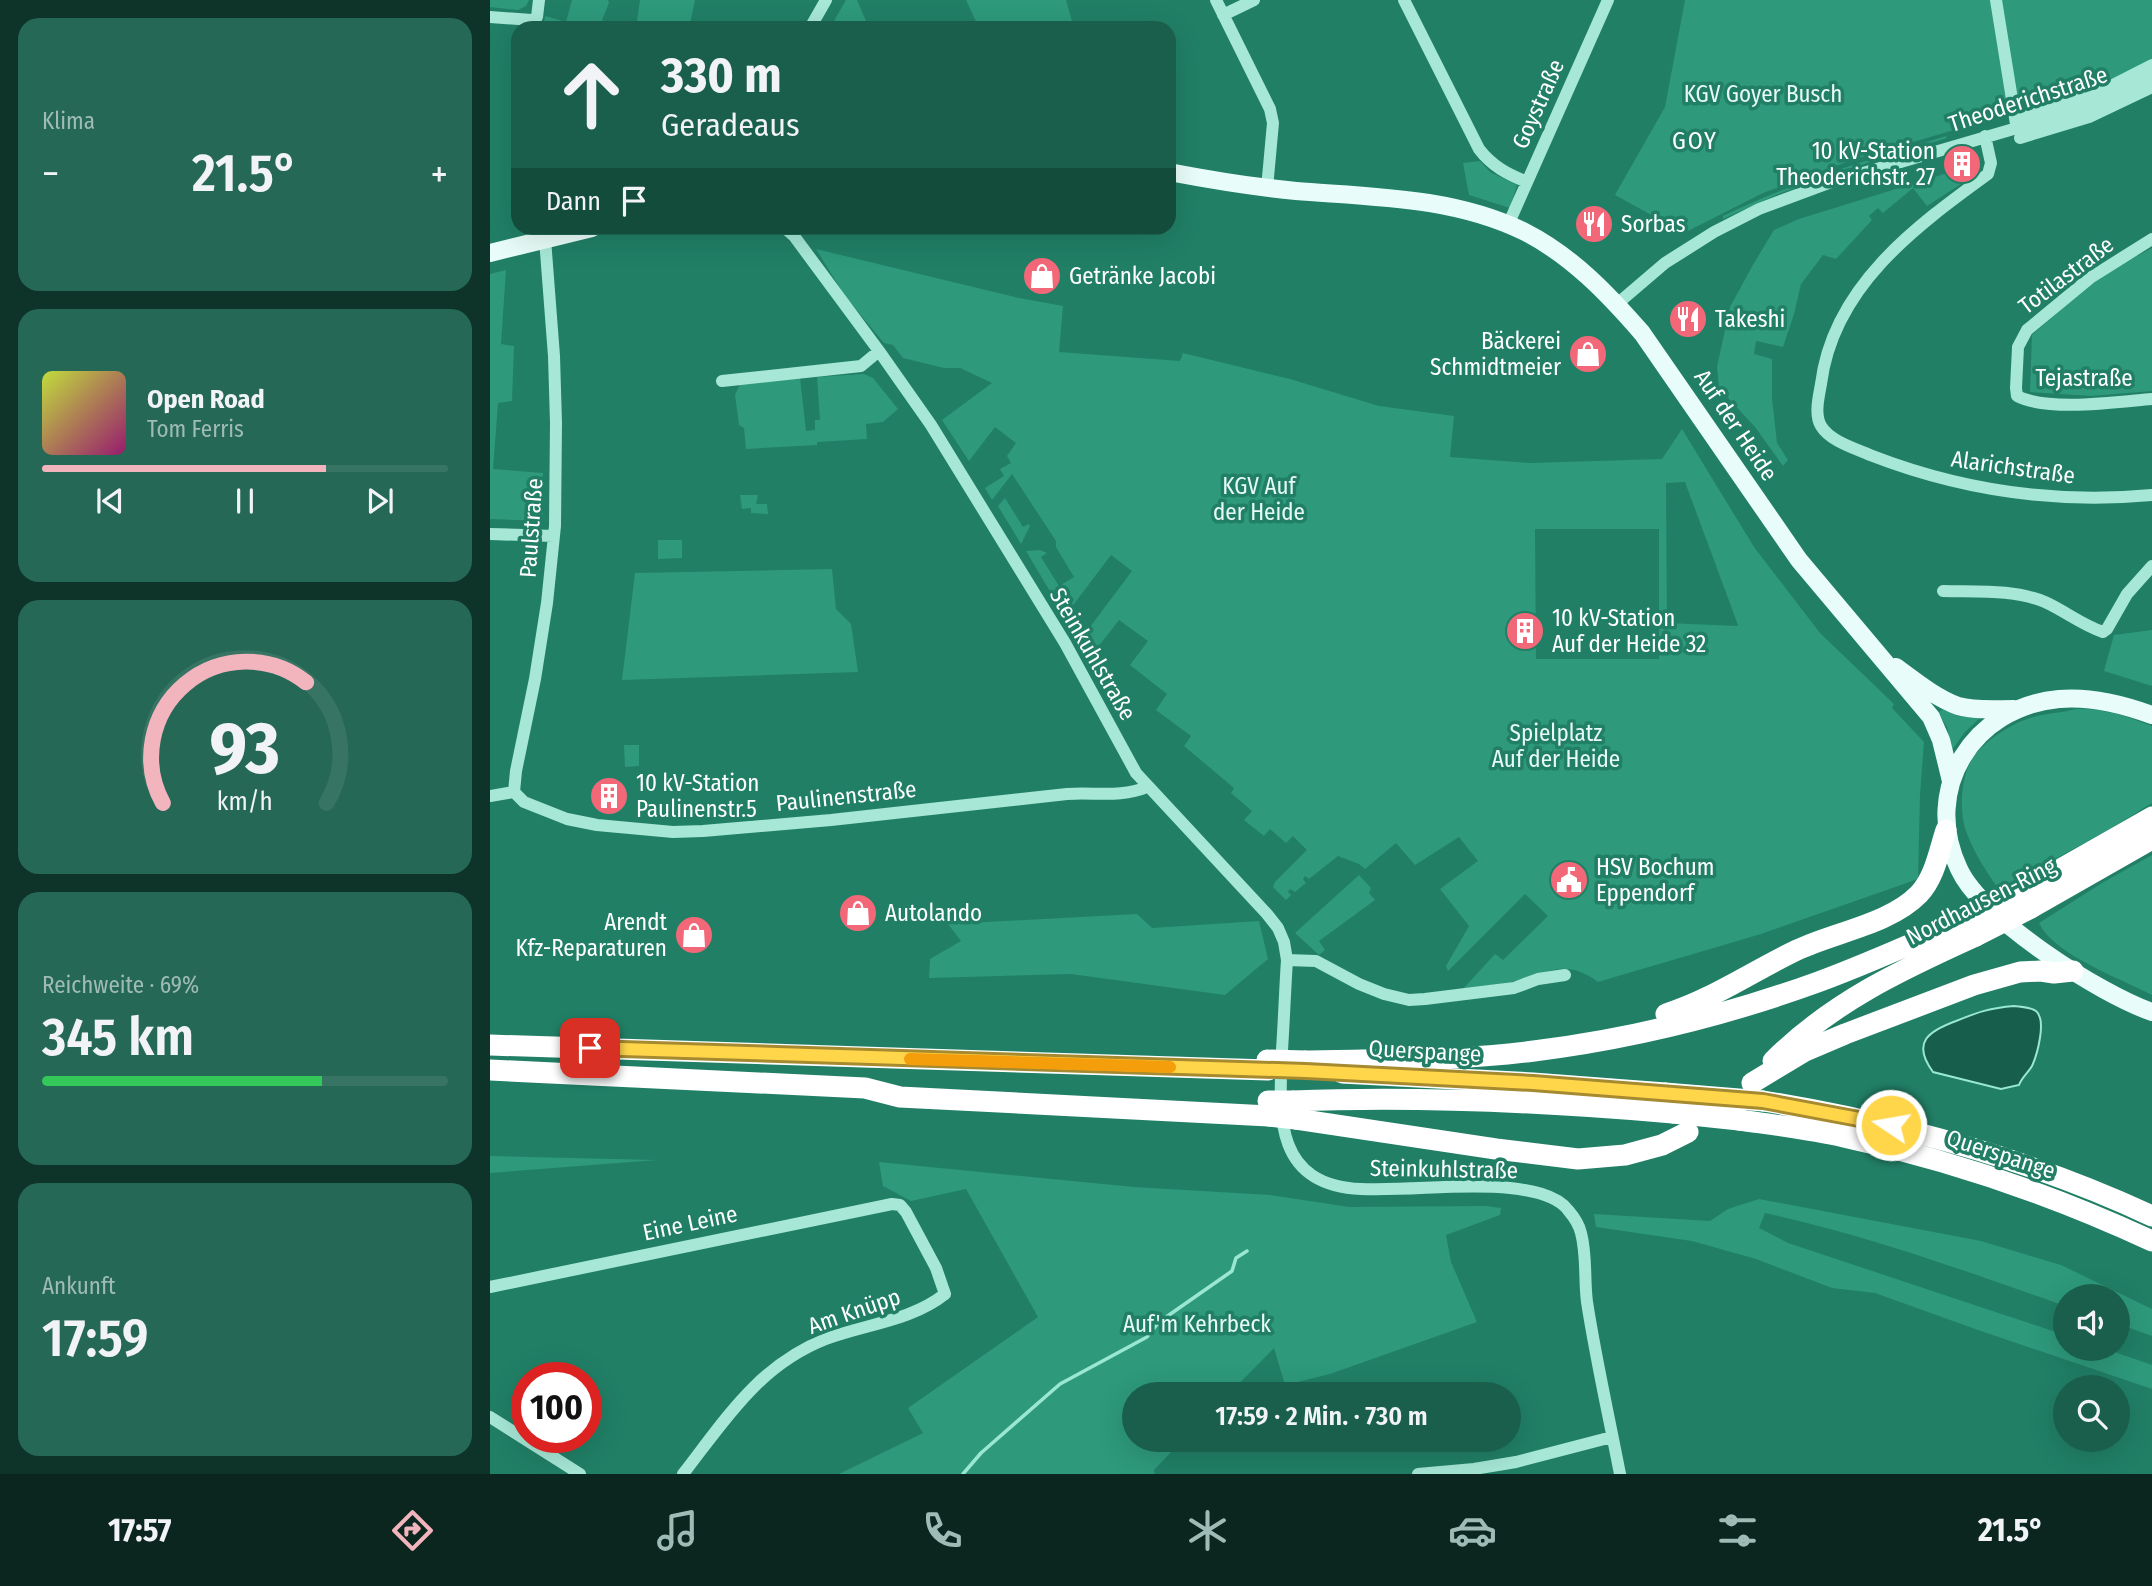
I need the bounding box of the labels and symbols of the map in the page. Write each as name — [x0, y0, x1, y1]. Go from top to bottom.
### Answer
street label: Goystraße — [1506, 55, 1570, 153]
street label: Theoderichstraße — [1945, 60, 2111, 138]
park label: KGV Goyer Busch — [1684, 80, 1842, 108]
district label: GOY — [1672, 127, 1718, 155]
place label: 10 kV-Station Theoderichstr. 27 — [1776, 137, 1935, 191]
building icon: 10 kV-Station Theoderichstr. 27 — [1941, 143, 1983, 185]
restaurant icon: Sorbas — [1573, 203, 1615, 245]
place label: Sorbas — [1621, 210, 1686, 238]
street label: Totilastraße — [2013, 230, 2119, 320]
shop icon: Getränke Jacobi — [1021, 255, 1063, 297]
place label: Getränke Jacobi — [1069, 262, 1216, 290]
restaurant icon: Takeshi — [1667, 298, 1709, 340]
place label: Takeshi — [1715, 305, 1785, 333]
place label: Bäckerei Schmidtmeier — [1430, 327, 1561, 381]
shop icon: Bäckerei Schmidtmeier — [1567, 333, 1609, 375]
street label: Auf der Heide — [1688, 364, 1784, 486]
street label: Tejastraße — [2035, 364, 2133, 392]
street label: Alarichstraße — [1949, 444, 2077, 490]
park label: KGV Auf der Heide — [1213, 472, 1305, 526]
street label: Paulstraße — [514, 477, 548, 579]
street label: Steinkuhlstraße — [1044, 583, 1142, 725]
place label: 10 kV-Station Auf der Heide 32 — [1552, 604, 1706, 658]
building icon: 10 kV-Station Auf der Heide 32 — [1504, 610, 1546, 652]
park label: Spielplatz Auf der Heide — [1492, 719, 1620, 773]
place label: 10 kV-Station Paulinenstr.5 — [636, 769, 759, 823]
building icon: 10 kV-Station Paulinenstr.5 — [588, 775, 630, 817]
street label: Paulinenstraße — [774, 775, 918, 817]
street label: Nordhausen-Ring — [1901, 851, 2061, 951]
place label: HSV Bochum Eppendorf — [1596, 853, 1714, 907]
public building icon: HSV Bochum Eppendorf — [1548, 859, 1590, 901]
shop icon: Autolando — [837, 892, 879, 934]
place label: Autolando — [885, 899, 982, 927]
place label: Arendt Kfz-Reparaturen — [516, 908, 667, 962]
shop icon: Arendt Kfz-Reparaturen — [673, 914, 715, 956]
pin — [560, 1018, 620, 1078]
street label: Querspange — [1368, 1034, 1482, 1068]
position arrow — [1854, 1088, 1928, 1162]
street label: Querspange — [1943, 1123, 2059, 1185]
street label: Steinkuhlstraße — [1370, 1154, 1518, 1184]
street label: Eine Leine — [640, 1199, 740, 1247]
street label: Am Knüpp — [804, 1282, 904, 1340]
park label: Auf'm Kehrbeck — [1123, 1310, 1271, 1338]
speed limit sign: 100 — [511, 1362, 602, 1453]

